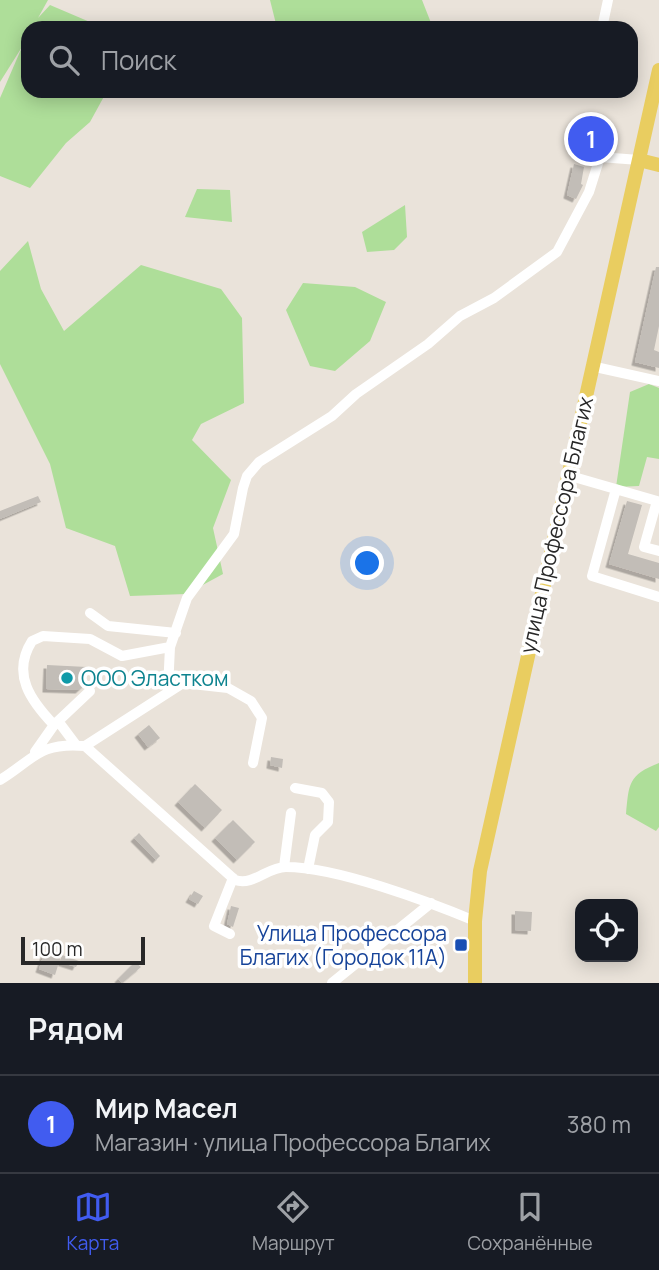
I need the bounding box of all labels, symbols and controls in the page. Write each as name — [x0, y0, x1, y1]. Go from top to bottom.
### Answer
search box — [21, 21, 638, 98]
icon: search — [45, 41, 83, 79]
text: Поиск — [101, 42, 176, 78]
pin: 1 — [568, 113, 614, 165]
street label: улица Профессора Благих — [513, 394, 599, 656]
your location — [350, 546, 384, 580]
place label: ООО Эластком — [81, 664, 228, 692]
marker: ООО Эластком — [59, 670, 75, 686]
map controls — [575, 899, 638, 962]
button: locate — [575, 899, 638, 962]
place label: Улица Профессора Благих (Городок 11А) — [240, 919, 447, 971]
scale bar — [21, 934, 145, 966]
text: 100 m — [32, 936, 83, 962]
marker: Улица Профессора Благих (Городок 11А) — [453, 937, 469, 953]
text: Рядом — [28, 1008, 124, 1049]
text: Мир Масел — [95, 1090, 238, 1126]
text: 1 — [46, 1108, 56, 1140]
text: 380 m — [567, 1108, 631, 1140]
text: Магазин · улица Профессора Благих — [95, 1126, 491, 1158]
tab: Карта — [66, 1188, 119, 1256]
tab: Маршрут — [252, 1188, 335, 1256]
tab: Сохранённые — [468, 1188, 593, 1256]

